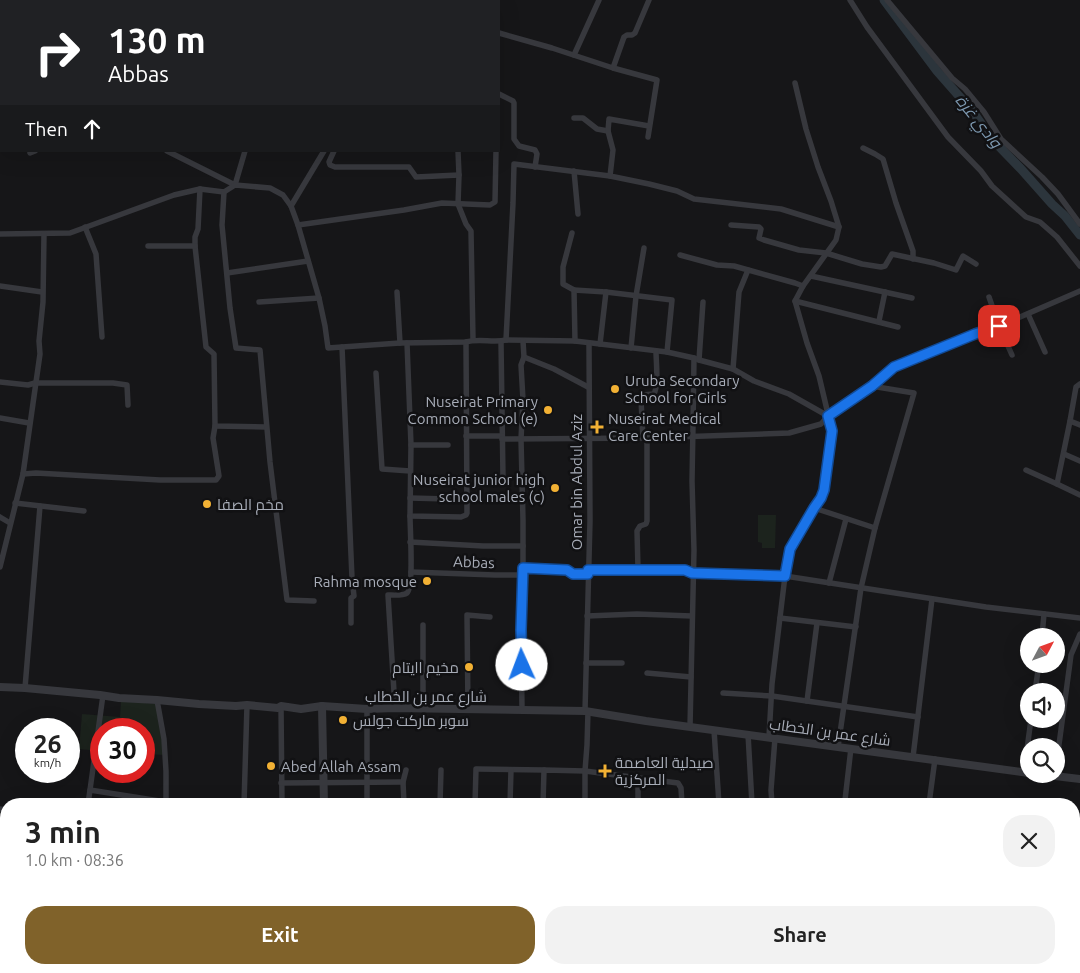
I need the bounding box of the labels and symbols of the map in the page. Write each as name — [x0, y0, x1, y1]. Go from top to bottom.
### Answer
water label: وادي غزة — [949, 91, 1006, 154]
pin — [978, 305, 1020, 347]
place label: Uruba Secondary School for Girls — [625, 372, 740, 406]
marker: Uruba Secondary School for Girls — [609, 383, 621, 395]
place label: Nuseirat Primary Common School (e) — [408, 393, 538, 427]
marker: Nuseirat Primary Common School (e) — [542, 404, 554, 416]
place label: Nuseirat Medical Care Center — [608, 410, 721, 444]
street label: Omar bin Abdul Aziz — [568, 414, 585, 550]
marker: Nuseirat Medical Care Center — [590, 420, 604, 434]
place label: Nuseirat junior high school males (c) — [413, 471, 545, 505]
marker: Nuseirat junior high school males (c) — [549, 482, 561, 494]
place label: مخم الصفا — [217, 496, 284, 515]
marker: مخم الصفا — [201, 498, 213, 510]
street label: Abbas — [453, 553, 495, 571]
place label: Rahma mosque — [313, 573, 417, 590]
marker: Rahma mosque — [421, 575, 433, 587]
north arrow — [1020, 628, 1065, 672]
position arrow — [495, 638, 547, 690]
place label: مخيم اايتام — [392, 659, 459, 678]
marker: مخيم اايتام — [463, 661, 475, 673]
street label: شارع عمر بن الخطاب — [365, 688, 487, 708]
place label: سوبر ماركت جولس — [353, 712, 469, 731]
marker: سوبر ماركت جولس — [337, 714, 349, 726]
street label: شارع عمر بن الخطاب — [768, 715, 892, 752]
speed limit sign: 30 — [90, 718, 155, 783]
place label: صيدلية العاصمة المركزية — [615, 754, 714, 789]
place label: Abed Allah Assam — [281, 758, 401, 775]
marker: Abed Allah Assam — [265, 760, 277, 772]
marker: صيدلية العاصمة المركزية — [599, 765, 611, 777]

